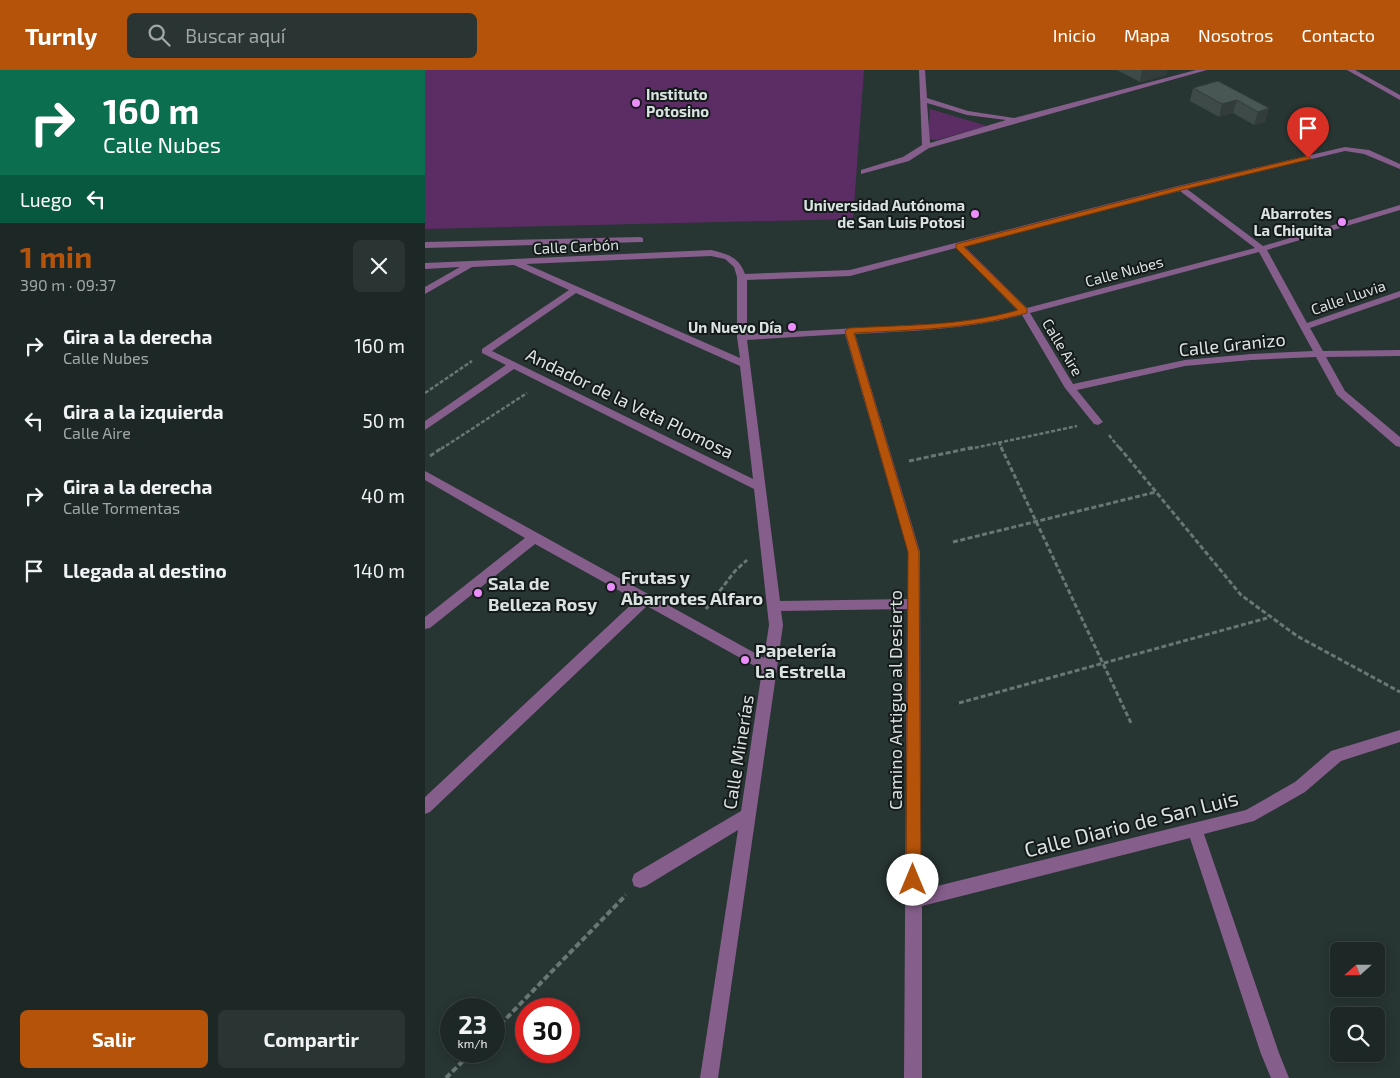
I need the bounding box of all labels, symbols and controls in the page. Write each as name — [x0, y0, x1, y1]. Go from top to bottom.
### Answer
search box — [127, 13, 477, 58]
text: Turnly — [25, 21, 97, 50]
icon: search — [145, 21, 173, 49]
text: Buscar aquí — [185, 24, 286, 47]
text: Inicio — [1053, 24, 1096, 46]
text: Mapa — [1124, 24, 1170, 46]
text: Nosotros — [1198, 24, 1273, 46]
text: Contacto — [1301, 24, 1375, 46]
place label: Instituto Potosino — [646, 85, 709, 120]
text: 160 m — [103, 89, 199, 131]
icon: right — [20, 90, 85, 155]
marker: Instituto Potosino — [630, 97, 642, 109]
pin — [1287, 107, 1329, 158]
icon: arrive — [1294, 114, 1322, 142]
text: Calle Nubes — [103, 131, 221, 157]
icon: left — [82, 185, 110, 213]
text: Luego — [20, 188, 72, 211]
place label: Universidad Autónoma de San Luis Potosi — [804, 196, 965, 231]
place label: Abarrotes La Chiquita — [1254, 204, 1332, 239]
marker: Universidad Autónoma de San Luis Potosi — [969, 208, 981, 220]
marker: Abarrotes La Chiquita — [1336, 216, 1348, 228]
street label: Calle Carbón — [533, 235, 619, 257]
text: 1 min — [20, 238, 92, 274]
button: close — [353, 240, 405, 292]
street label: Calle Nubes — [1083, 252, 1165, 290]
text: 390 m · 09:37 — [20, 275, 116, 294]
street label: Calle Lluvia — [1308, 276, 1388, 318]
street label: Calle Aire — [1039, 315, 1087, 379]
place label: Un Nuevo Día — [688, 318, 782, 336]
marker: Un Nuevo Día — [786, 321, 798, 333]
text: Gira a la derecha — [63, 325, 212, 348]
street label: Calle Granizo — [1178, 327, 1286, 361]
icon: right — [20, 332, 48, 360]
text: 160 m — [354, 334, 405, 357]
street label: Andador de la Veta Plomosa — [523, 343, 737, 463]
text: Calle Nubes — [63, 348, 149, 367]
text: Gira a la izquierda — [63, 400, 224, 423]
icon: left — [20, 407, 48, 435]
text: 50 m — [362, 409, 405, 432]
text: Calle Aire — [63, 423, 131, 442]
text: Gira a la derecha — [63, 475, 212, 498]
icon: right — [20, 482, 48, 510]
text: 40 m — [361, 484, 405, 507]
text: Calle Tormentas — [63, 498, 180, 517]
icon: arrive — [20, 557, 48, 585]
text: Llegada al destino — [63, 559, 227, 582]
text: 140 m — [353, 559, 405, 582]
place label: Frutas y Abarrotes Alfaro — [621, 566, 763, 609]
place label: Sala de Belleza Rosy — [488, 572, 598, 615]
marker: Frutas y Abarrotes Alfaro — [605, 581, 617, 593]
marker: Sala de Belleza Rosy — [472, 587, 484, 599]
street label: Camino Antiguo al Desierto — [884, 590, 906, 810]
place label: Papelería La Estrella — [755, 639, 846, 682]
marker: Papelería La Estrella — [739, 654, 751, 666]
street label: Calle Minerías — [718, 693, 758, 811]
street label: Calle Diario de San Luis — [1021, 784, 1241, 862]
position arrow — [886, 853, 938, 905]
north arrow — [1330, 942, 1385, 998]
map controls — [1330, 942, 1385, 1062]
speed limit sign: 30 — [515, 998, 580, 1063]
button: search — [1330, 1007, 1385, 1062]
text: 23 — [458, 1009, 487, 1039]
button: Salir — [20, 1010, 208, 1068]
button: Compartir — [218, 1010, 405, 1068]
text: km/h — [458, 1036, 487, 1050]

